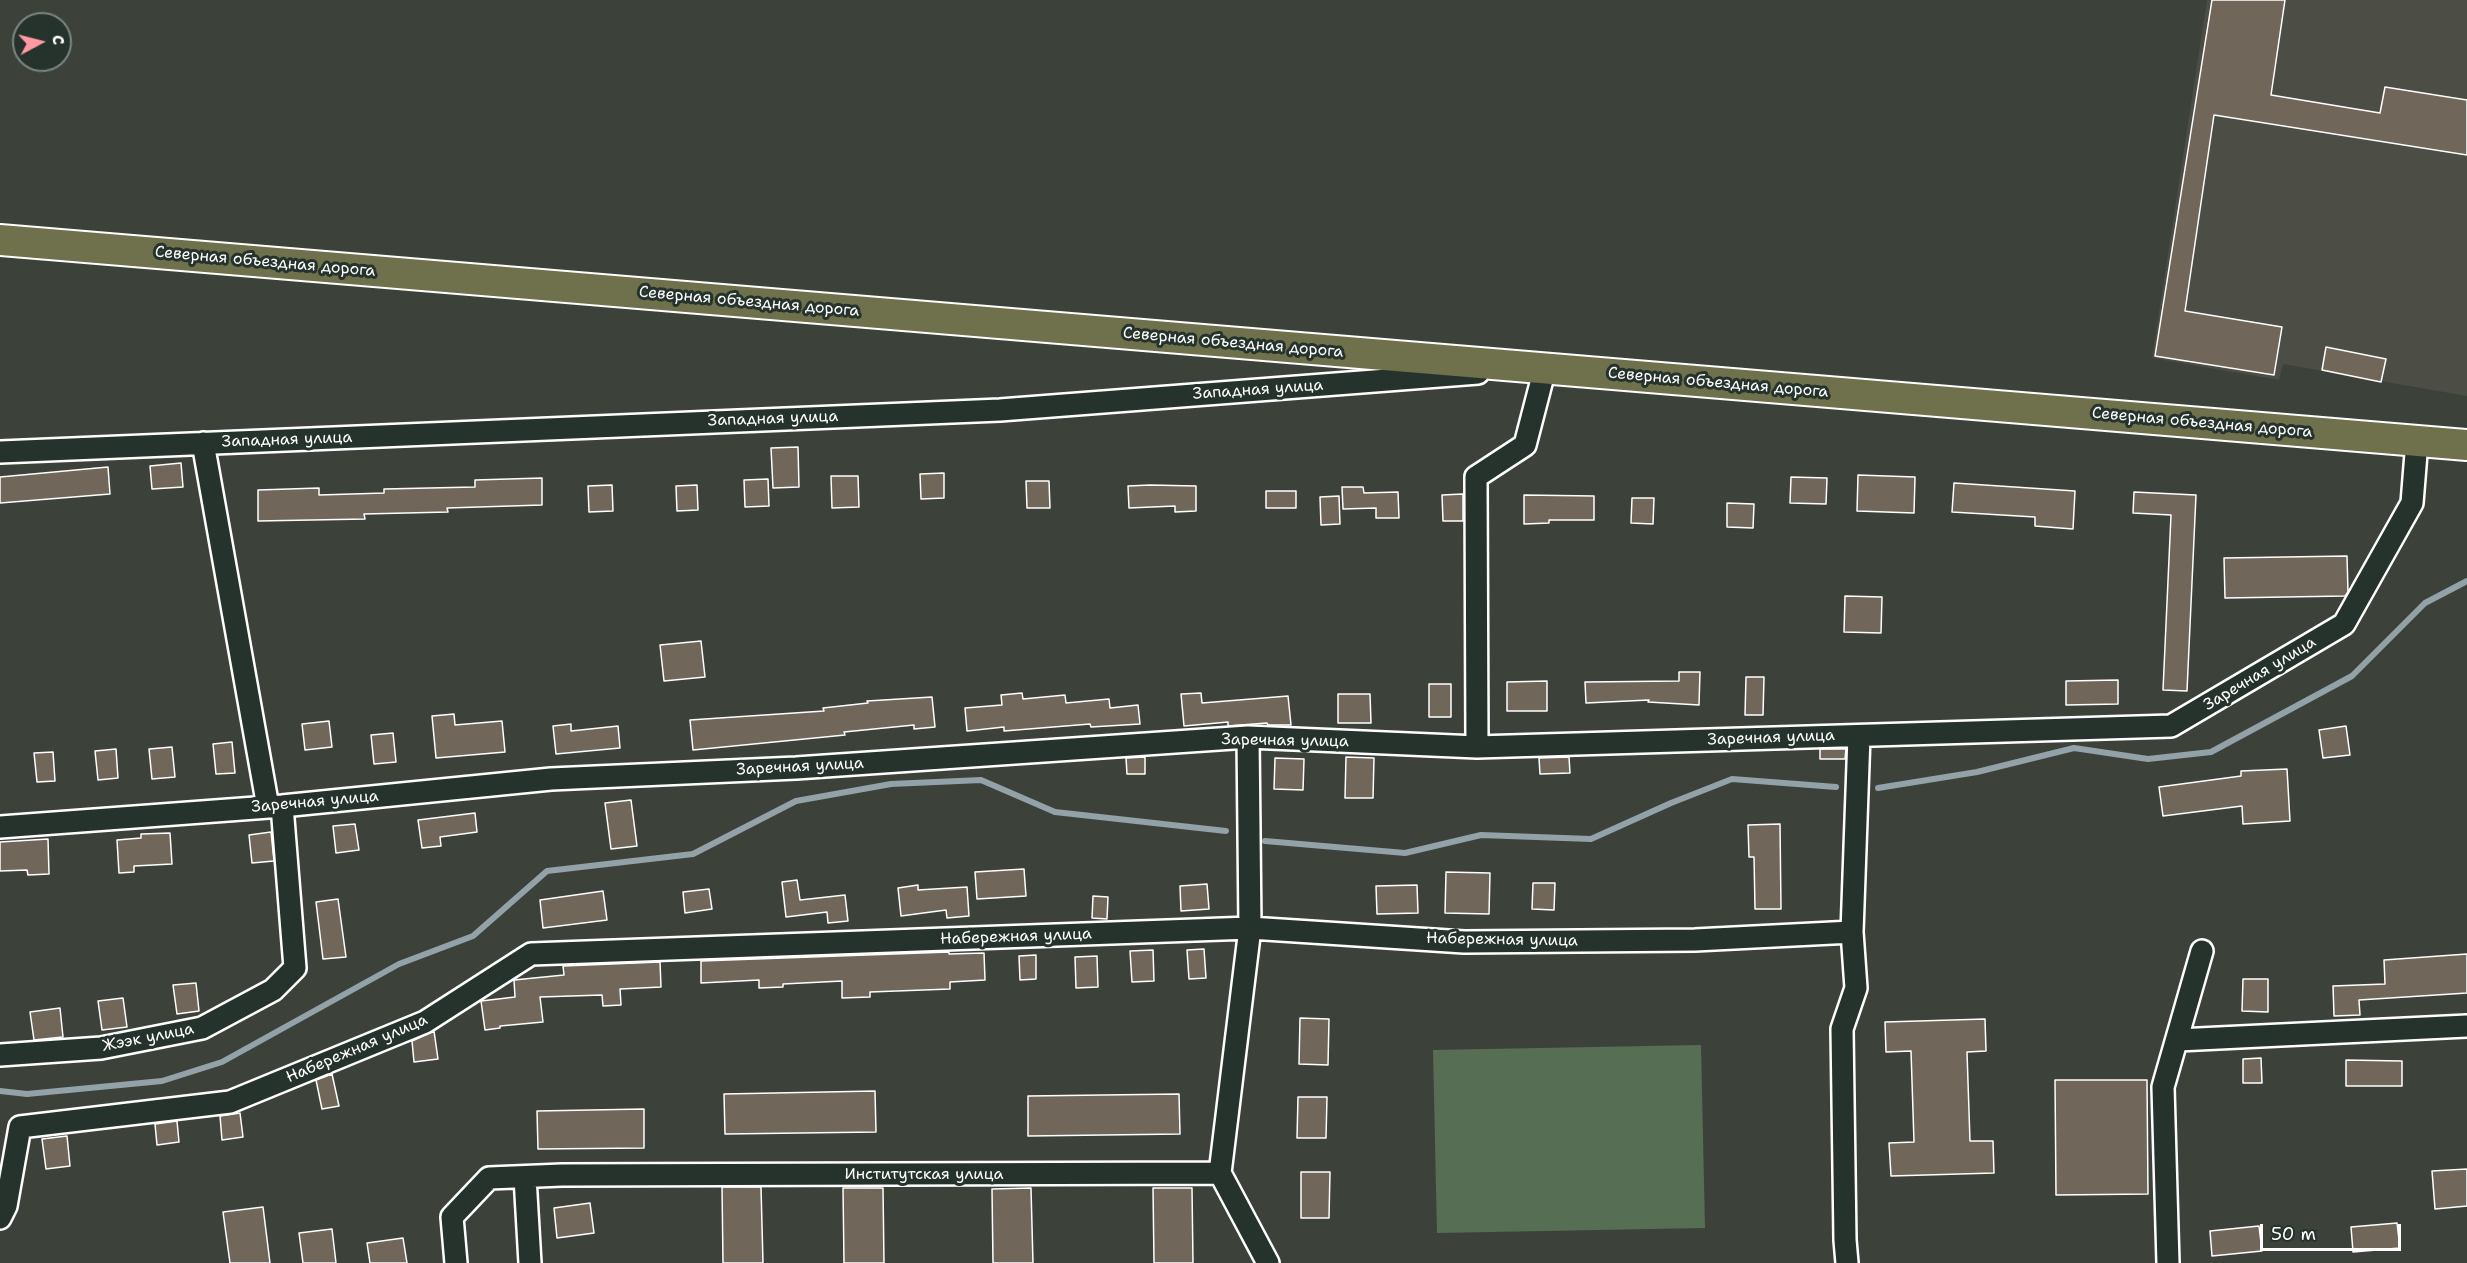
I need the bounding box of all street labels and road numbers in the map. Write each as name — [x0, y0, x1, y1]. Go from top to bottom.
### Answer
street label: Северная объездная дорога — [154, 243, 376, 281]
street label: Северная объездная дорога — [638, 283, 860, 321]
street label: Северная объездная дорога — [1122, 324, 1344, 362]
street label: Северная объездная дорога — [1607, 364, 1829, 402]
street label: Западная улица — [1192, 376, 1324, 404]
street label: Северная объездная дорога — [2091, 404, 2313, 442]
street label: Западная улица — [707, 407, 839, 431]
street label: Западная улица — [221, 428, 353, 452]
street label: Заречная улица — [2200, 633, 2320, 715]
street label: Заречная улица — [1707, 726, 1835, 750]
street label: Заречная улица — [1221, 730, 1349, 752]
street label: Заречная улица — [736, 754, 864, 780]
street label: Заречная улица — [251, 787, 379, 817]
street label: Набережная улица — [940, 925, 1092, 949]
street label: Набережная улица — [1426, 929, 1578, 951]
street label: Набережная улица — [283, 1011, 431, 1087]
street label: Жээк улица — [101, 1020, 195, 1056]
street label: Институтская улица — [844, 1165, 1004, 1185]

